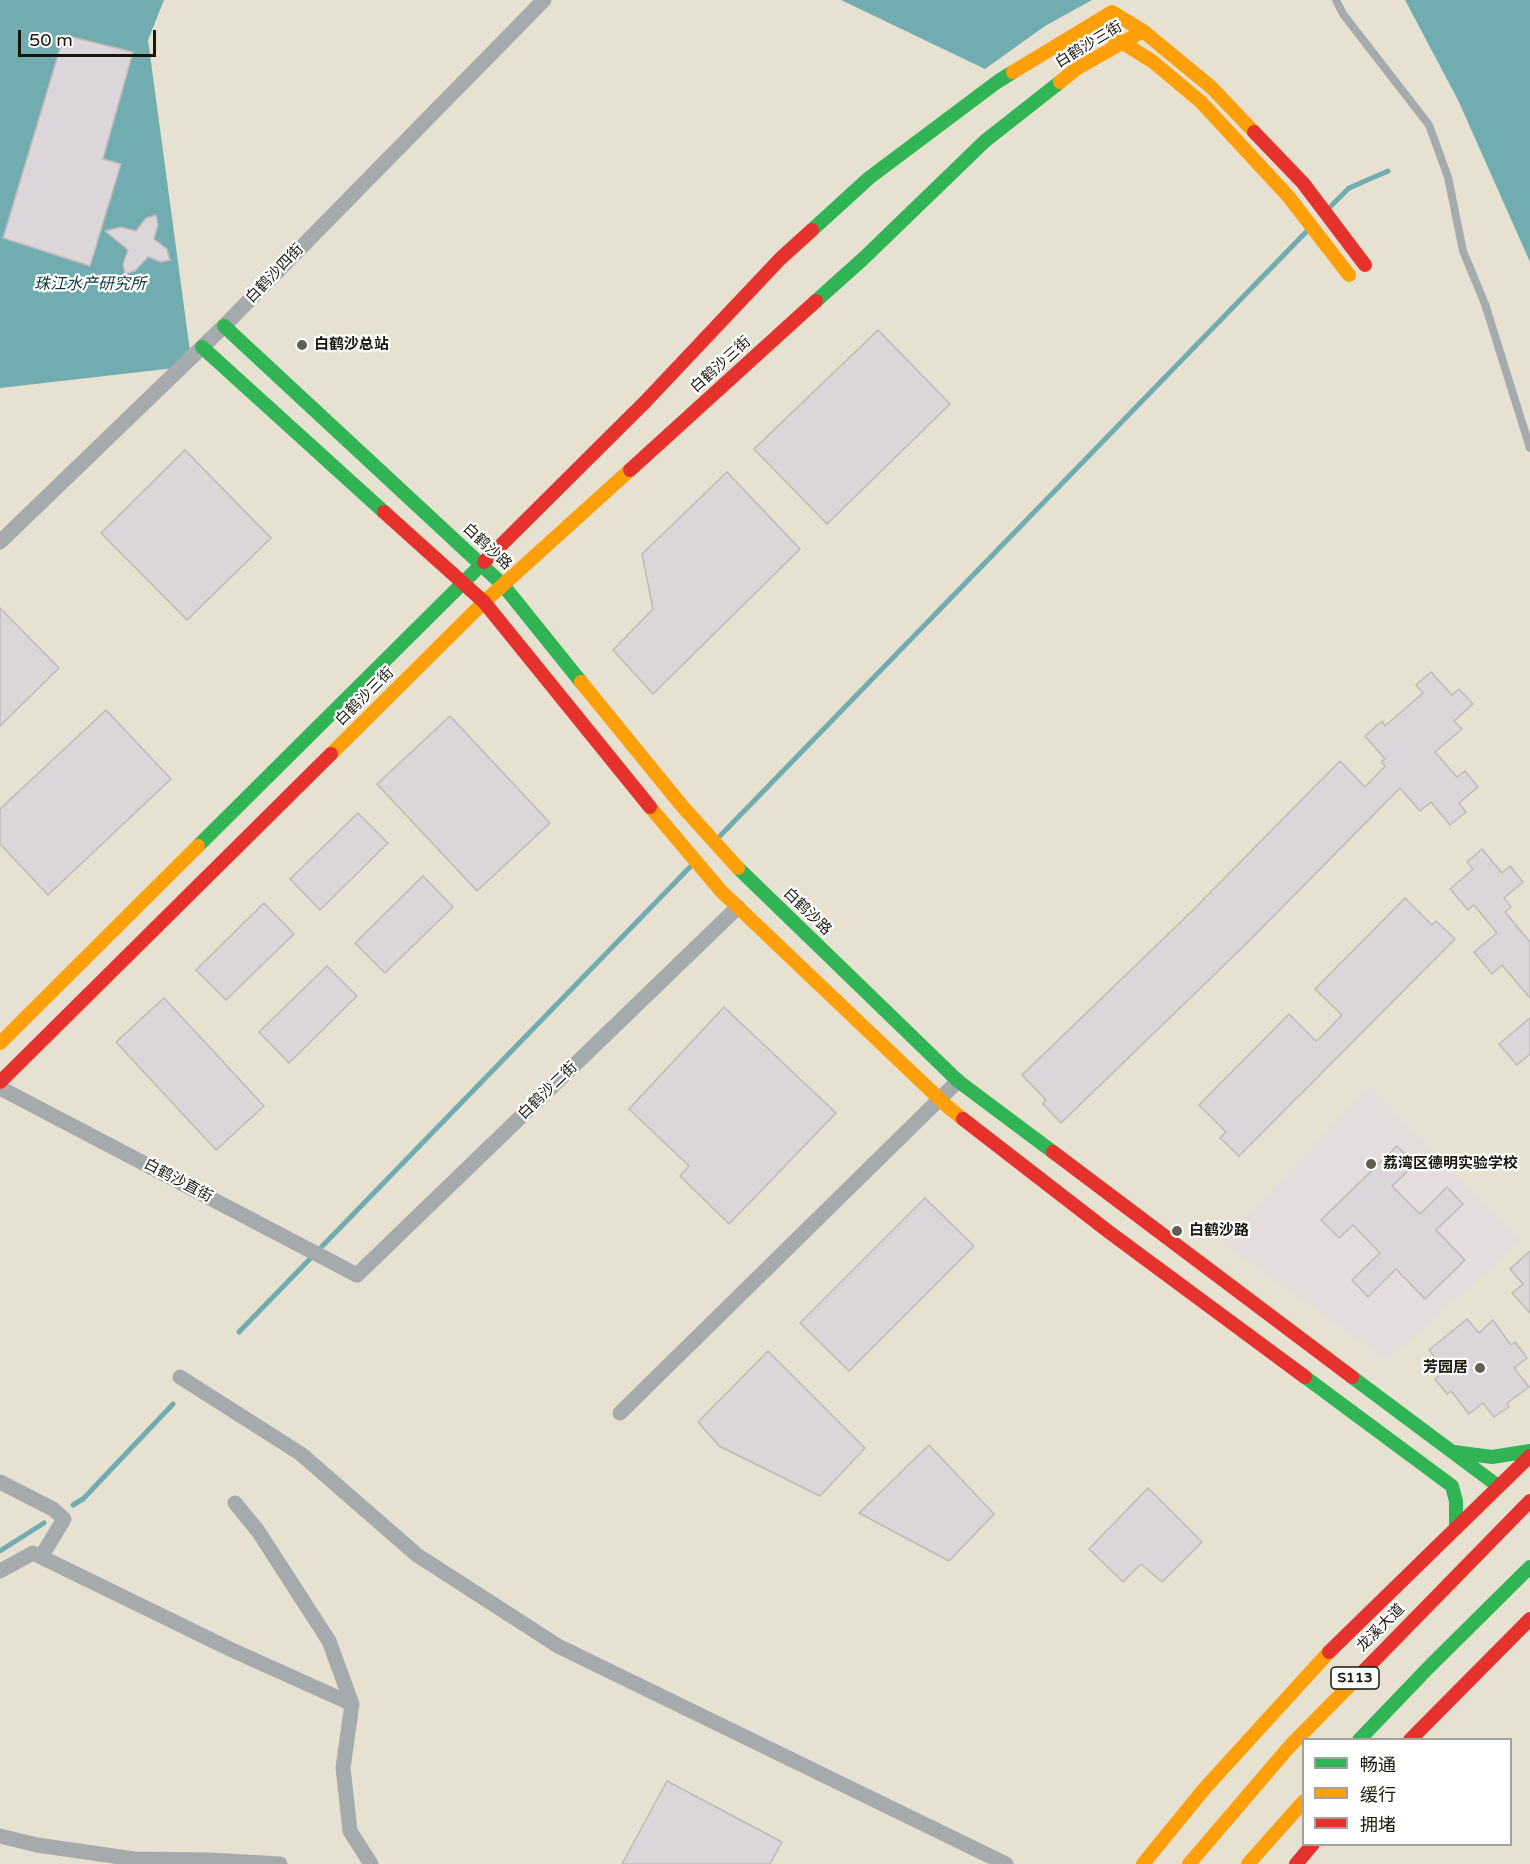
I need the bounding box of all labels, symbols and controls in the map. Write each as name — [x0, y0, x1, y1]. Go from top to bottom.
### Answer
scale bar — [21, 18, 159, 56]
street label: 白鹤沙三街 — [1052, 18, 1126, 72]
text: 50 m — [29, 29, 73, 51]
street label: 白鹤沙四街 — [242, 241, 308, 307]
water label: 珠江水产研究所 — [34, 275, 146, 295]
street label: 白鹤沙三街 — [687, 333, 755, 397]
place label: 白鹤沙总站 — [314, 336, 389, 354]
marker: 白鹤沙总站 — [295, 338, 309, 352]
street label: 白鹤沙路 — [459, 520, 515, 574]
street label: 白鹤沙三街 — [332, 664, 398, 730]
street label: 白鹤沙路 — [779, 885, 835, 939]
street label: 白鹤沙二街 — [515, 1058, 581, 1124]
street label: 白鹤沙直街 — [141, 1155, 215, 1207]
place label: 荔湾区德明实验学校 — [1383, 1155, 1518, 1173]
marker: 荔湾区德明实验学校 — [1364, 1157, 1378, 1171]
place label: 白鹤沙路 — [1189, 1222, 1249, 1240]
marker: 白鹤沙路 — [1170, 1224, 1184, 1238]
place label: 芳园居 — [1423, 1359, 1468, 1377]
marker: 芳园居 — [1473, 1361, 1487, 1375]
street label: 龙溪大道 — [1353, 1600, 1409, 1656]
road number: S113 — [1331, 1667, 1379, 1689]
legend — [1302, 1738, 1512, 1846]
text: 畅通 — [1360, 1754, 1396, 1776]
text: 缓行 — [1360, 1784, 1396, 1806]
text: 拥堵 — [1360, 1814, 1396, 1836]

